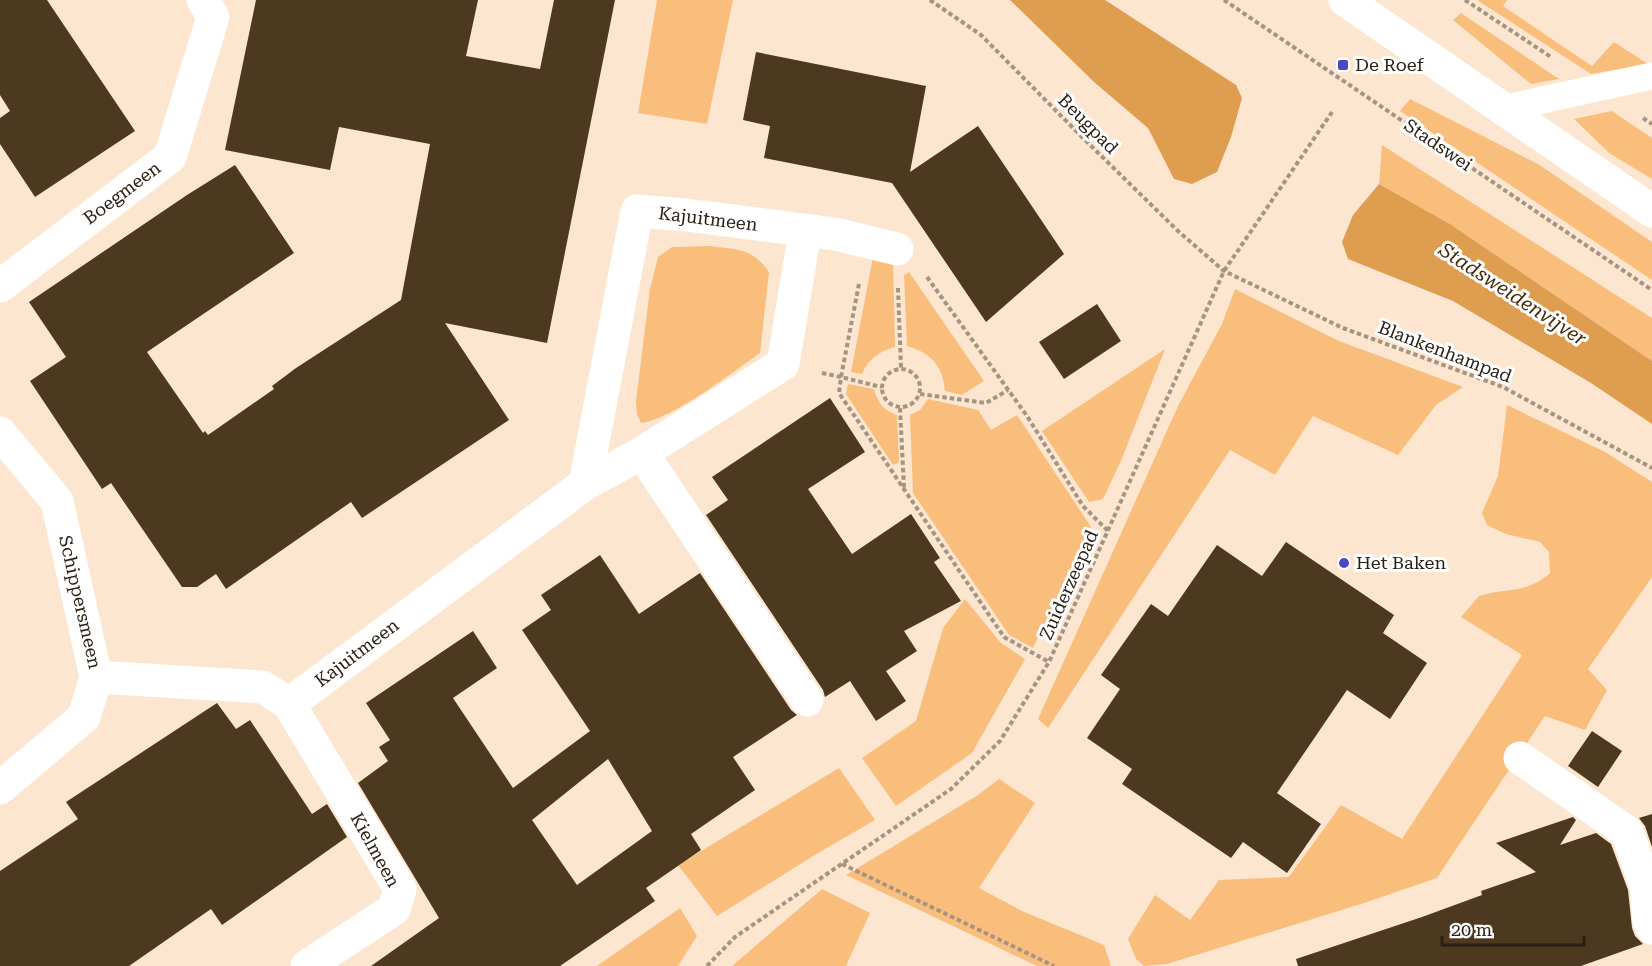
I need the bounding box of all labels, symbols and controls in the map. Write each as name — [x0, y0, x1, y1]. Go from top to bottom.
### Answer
place label: De Roef — [1355, 54, 1425, 75]
marker: De Roef — [1336, 58, 1350, 72]
street label: Beugpad — [1054, 89, 1123, 158]
street label: Stadswei — [1400, 114, 1476, 175]
street label: Boegmeen — [79, 157, 165, 228]
street label: Kajuitmeen — [657, 202, 759, 235]
water label: Stadsweidenvijver — [1434, 237, 1592, 351]
street label: Blankenhampad — [1375, 316, 1515, 387]
street label: Zuiderzeepad — [1035, 526, 1102, 643]
street label: Schippersmeen — [55, 533, 106, 671]
place label: Het Baken — [1356, 552, 1446, 573]
marker: Het Baken — [1337, 556, 1351, 570]
street label: Kajuitmeen — [311, 614, 403, 691]
street label: Kielmeen — [346, 809, 405, 891]
scale bar — [1442, 909, 1584, 947]
text: 20 m — [1451, 919, 1492, 940]

